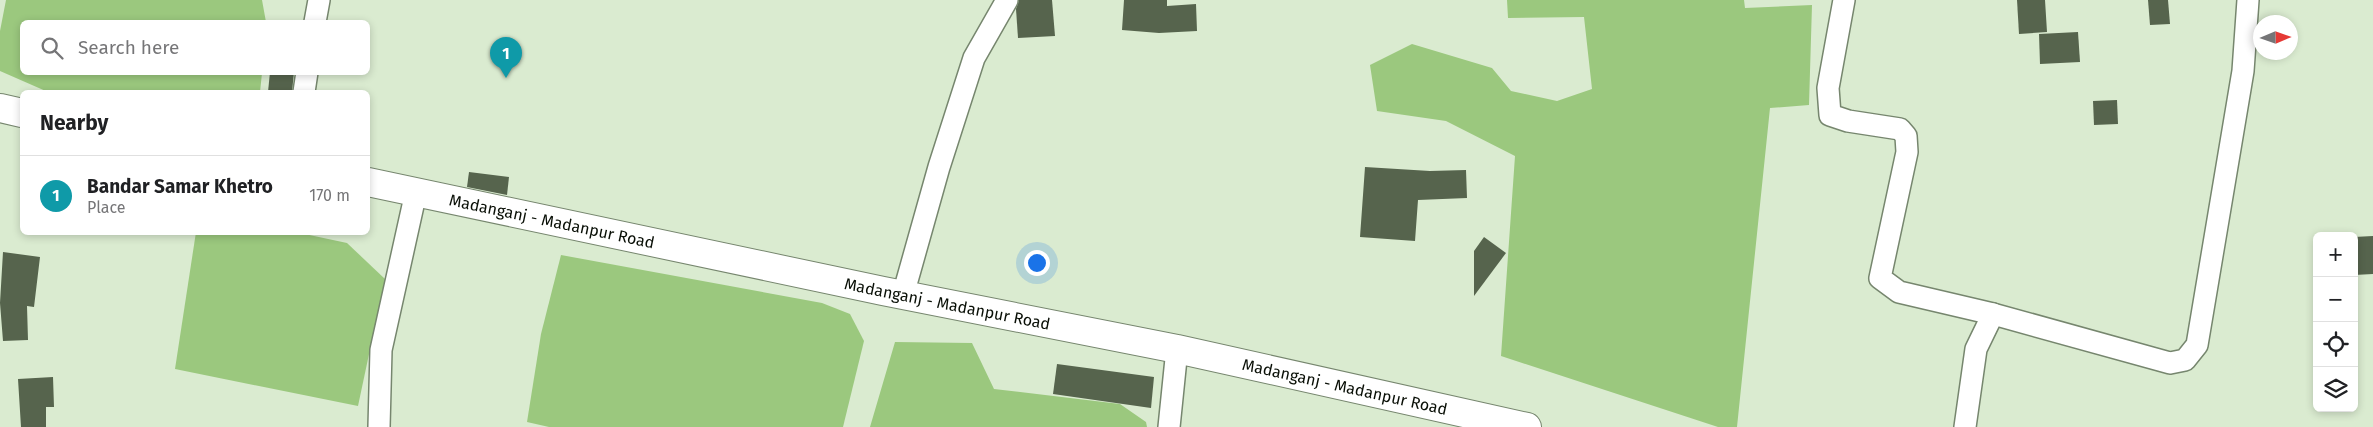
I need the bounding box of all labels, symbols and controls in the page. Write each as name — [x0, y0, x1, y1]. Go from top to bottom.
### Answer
north arrow — [2253, 15, 2298, 60]
search box — [20, 20, 370, 75]
icon: search — [38, 34, 66, 62]
text: Search here — [78, 36, 179, 59]
pin: 1 — [490, 37, 522, 78]
text: Nearby — [40, 110, 108, 136]
text: Bandar Samar Khetro — [87, 175, 273, 198]
text: 1 — [52, 186, 60, 205]
text: 170 m — [309, 186, 350, 205]
street label: Madanganj - Madanpur Road — [447, 190, 656, 252]
text: Place — [87, 198, 126, 217]
map controls — [2313, 232, 2358, 412]
button: + — [2313, 232, 2358, 277]
your location — [1024, 250, 1050, 276]
street label: Madanganj - Madanpur Road — [843, 274, 1052, 333]
button: − — [2313, 277, 2358, 322]
button: locate — [2313, 322, 2358, 367]
street label: Madanganj - Madanpur Road — [1241, 354, 1449, 418]
button: layers — [2313, 367, 2358, 412]

